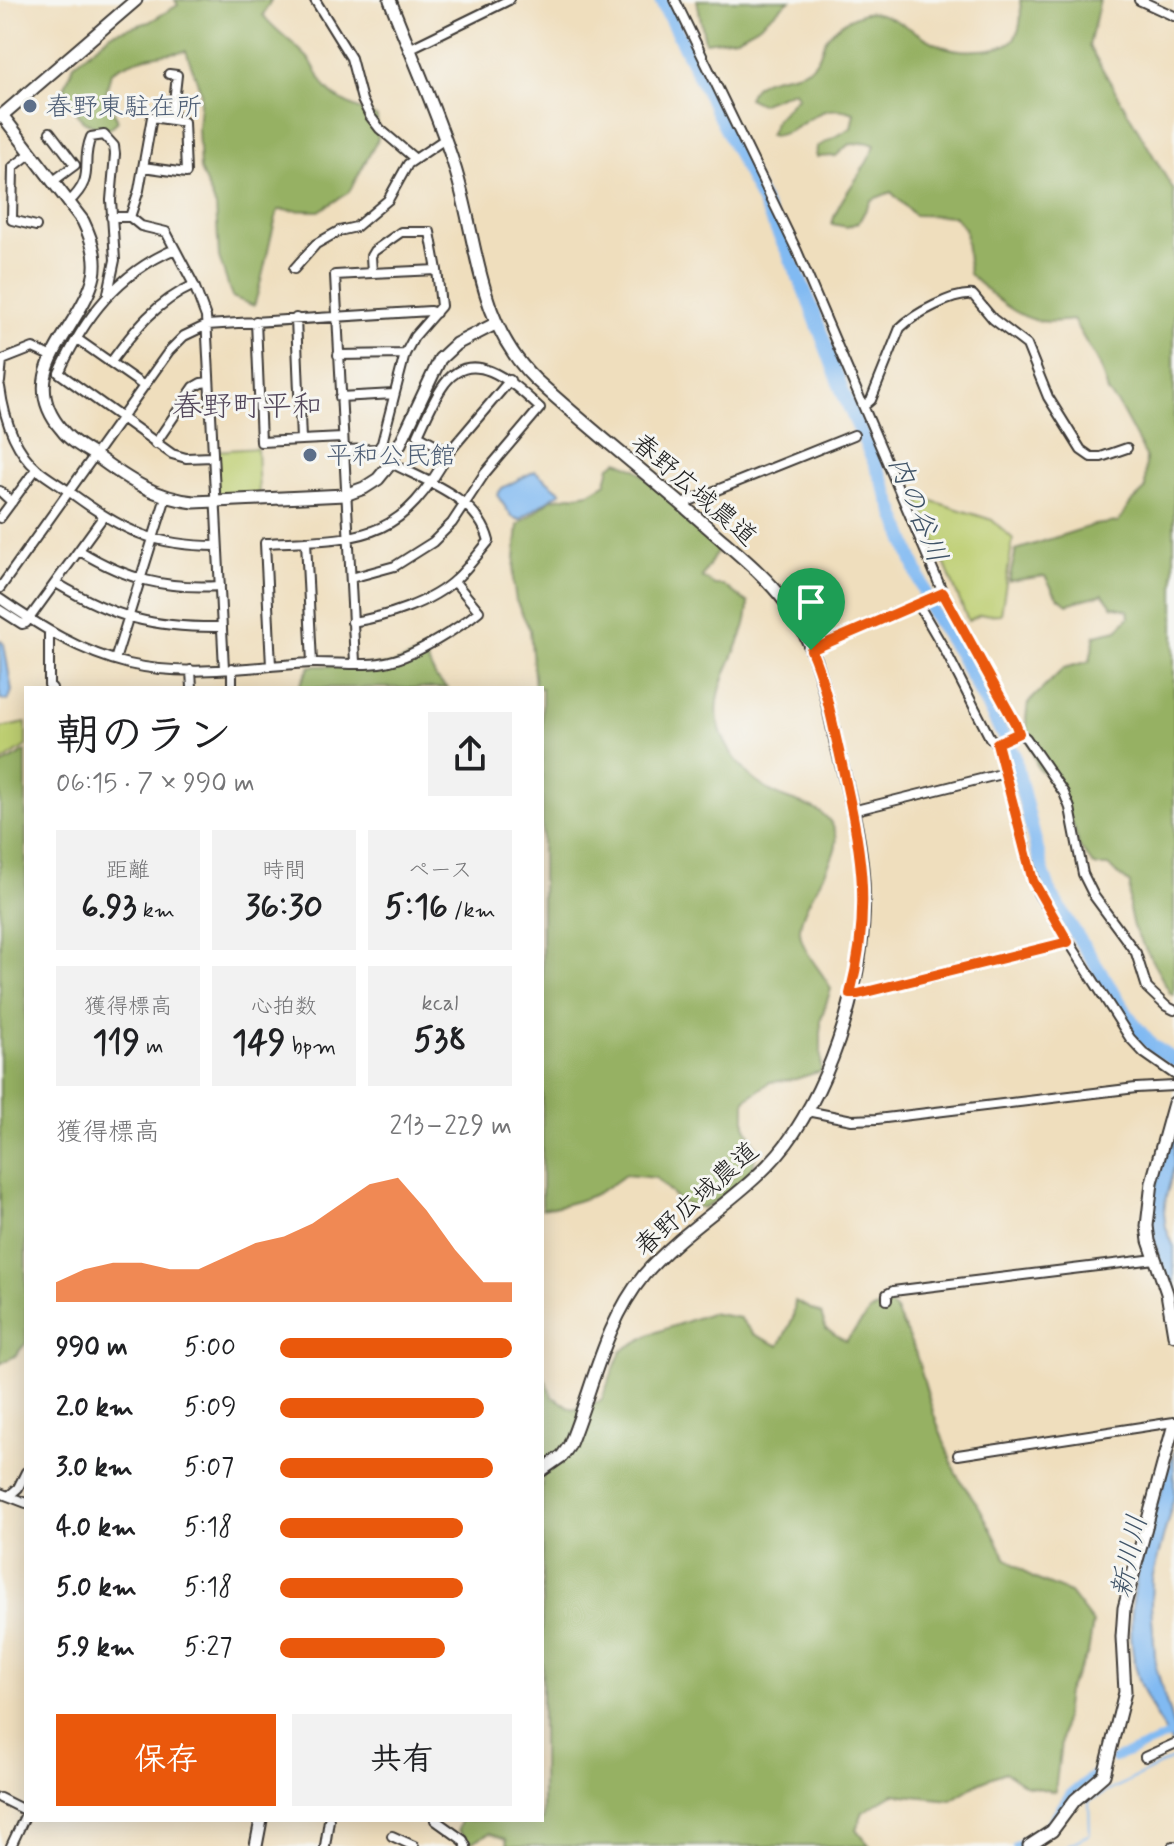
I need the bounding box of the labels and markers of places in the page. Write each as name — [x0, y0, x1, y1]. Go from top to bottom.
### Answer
place label: 春野東駐在所 — [46, 91, 202, 125]
marker: 春野東駐在所 — [21, 97, 39, 115]
place label: 平和公民館 — [326, 440, 456, 474]
marker: 平和公民館 — [301, 446, 319, 464]
pin — [777, 568, 845, 650]

